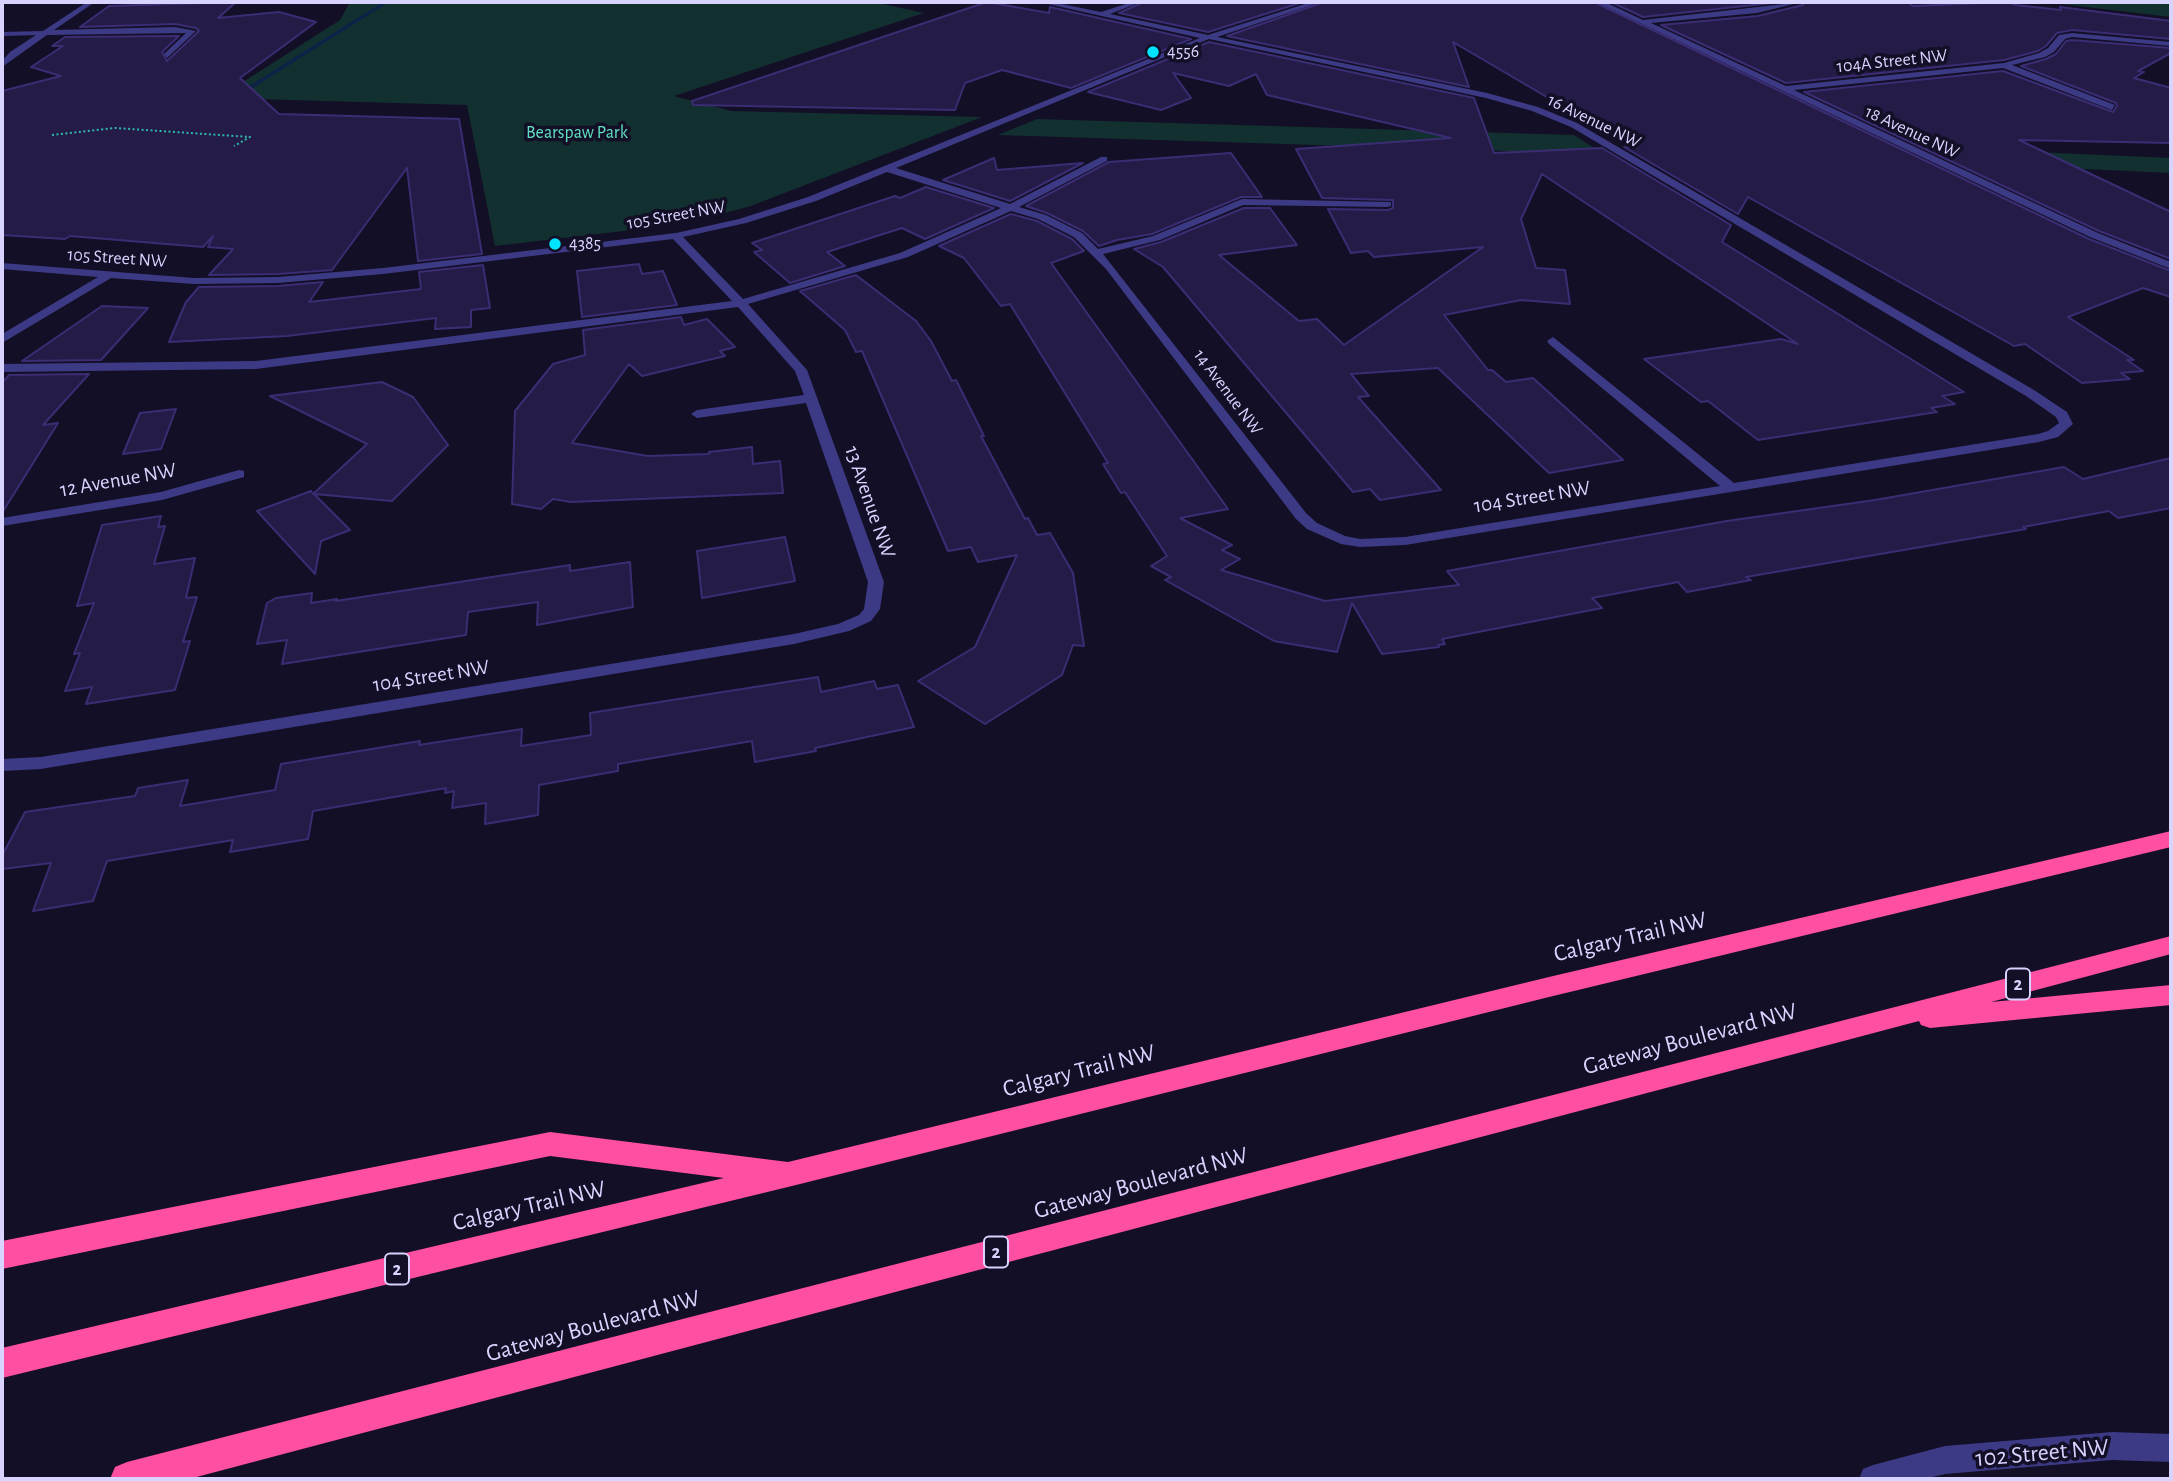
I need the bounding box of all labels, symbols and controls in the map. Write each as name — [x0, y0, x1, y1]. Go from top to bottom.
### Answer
place label: 4556 — [1167, 41, 1199, 63]
marker: 4556 — [1145, 44, 1161, 60]
street label: 104A Street NW — [1836, 44, 1948, 78]
street label: 16 Avenue NW — [1544, 89, 1644, 153]
street label: 18 Avenue NW — [1862, 101, 1962, 163]
park label: Bearspaw Park — [526, 122, 628, 144]
street label: 105 Street NW — [625, 196, 727, 234]
place label: 4385 — [569, 233, 601, 255]
marker: 4385 — [547, 236, 563, 252]
street label: 105 Street NW — [67, 244, 167, 272]
street label: 14 Avenue NW — [1189, 345, 1267, 439]
street label: 13 Avenue NW — [839, 443, 901, 561]
street label: 12 Avenue NW — [58, 457, 178, 503]
street label: 104 Street NW — [1472, 475, 1592, 519]
street label: 104 Street NW — [371, 654, 491, 698]
street label: Calgary Trail NW — [1551, 905, 1709, 969]
road number: 2 — [2006, 968, 2030, 1000]
street label: Gateway Boulevard NW — [1580, 997, 1800, 1081]
street label: Calgary Trail NW — [1000, 1038, 1158, 1104]
street label: Gateway Boulevard NW — [1031, 1141, 1251, 1225]
street label: Calgary Trail NW — [450, 1174, 608, 1238]
road number: 2 — [984, 1236, 1008, 1268]
road number: 2 — [385, 1254, 409, 1284]
street label: Gateway Boulevard NW — [483, 1284, 703, 1368]
street label: 102 Street NW — [1974, 1433, 2110, 1473]

